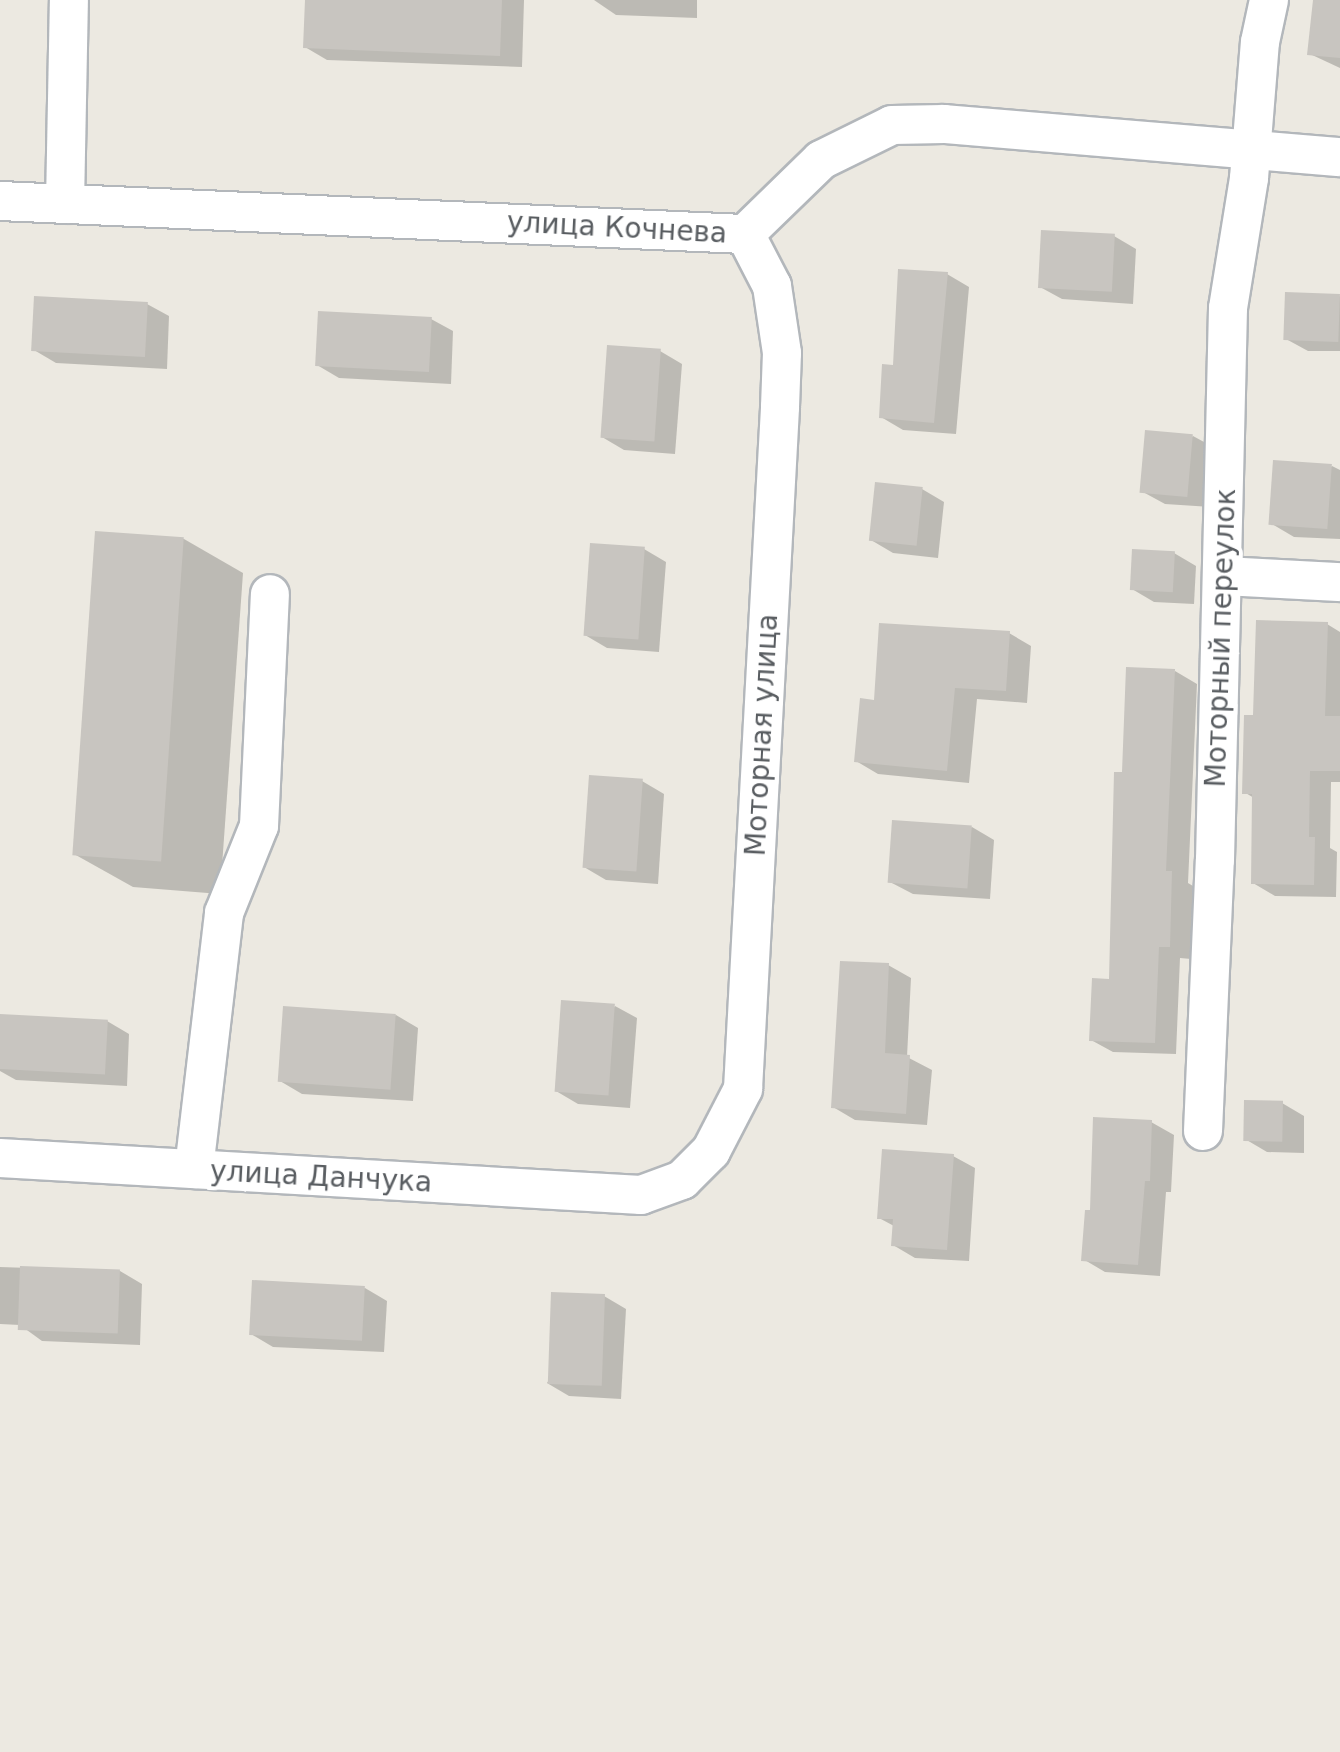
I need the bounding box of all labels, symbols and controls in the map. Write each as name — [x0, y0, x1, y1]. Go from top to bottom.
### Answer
street label: улица Кочнева — [506, 205, 728, 251]
street label: Моторный переулок — [1199, 488, 1243, 788]
street label: Моторная улица — [739, 613, 785, 857]
street label: улица Данчука — [209, 1154, 433, 1200]

